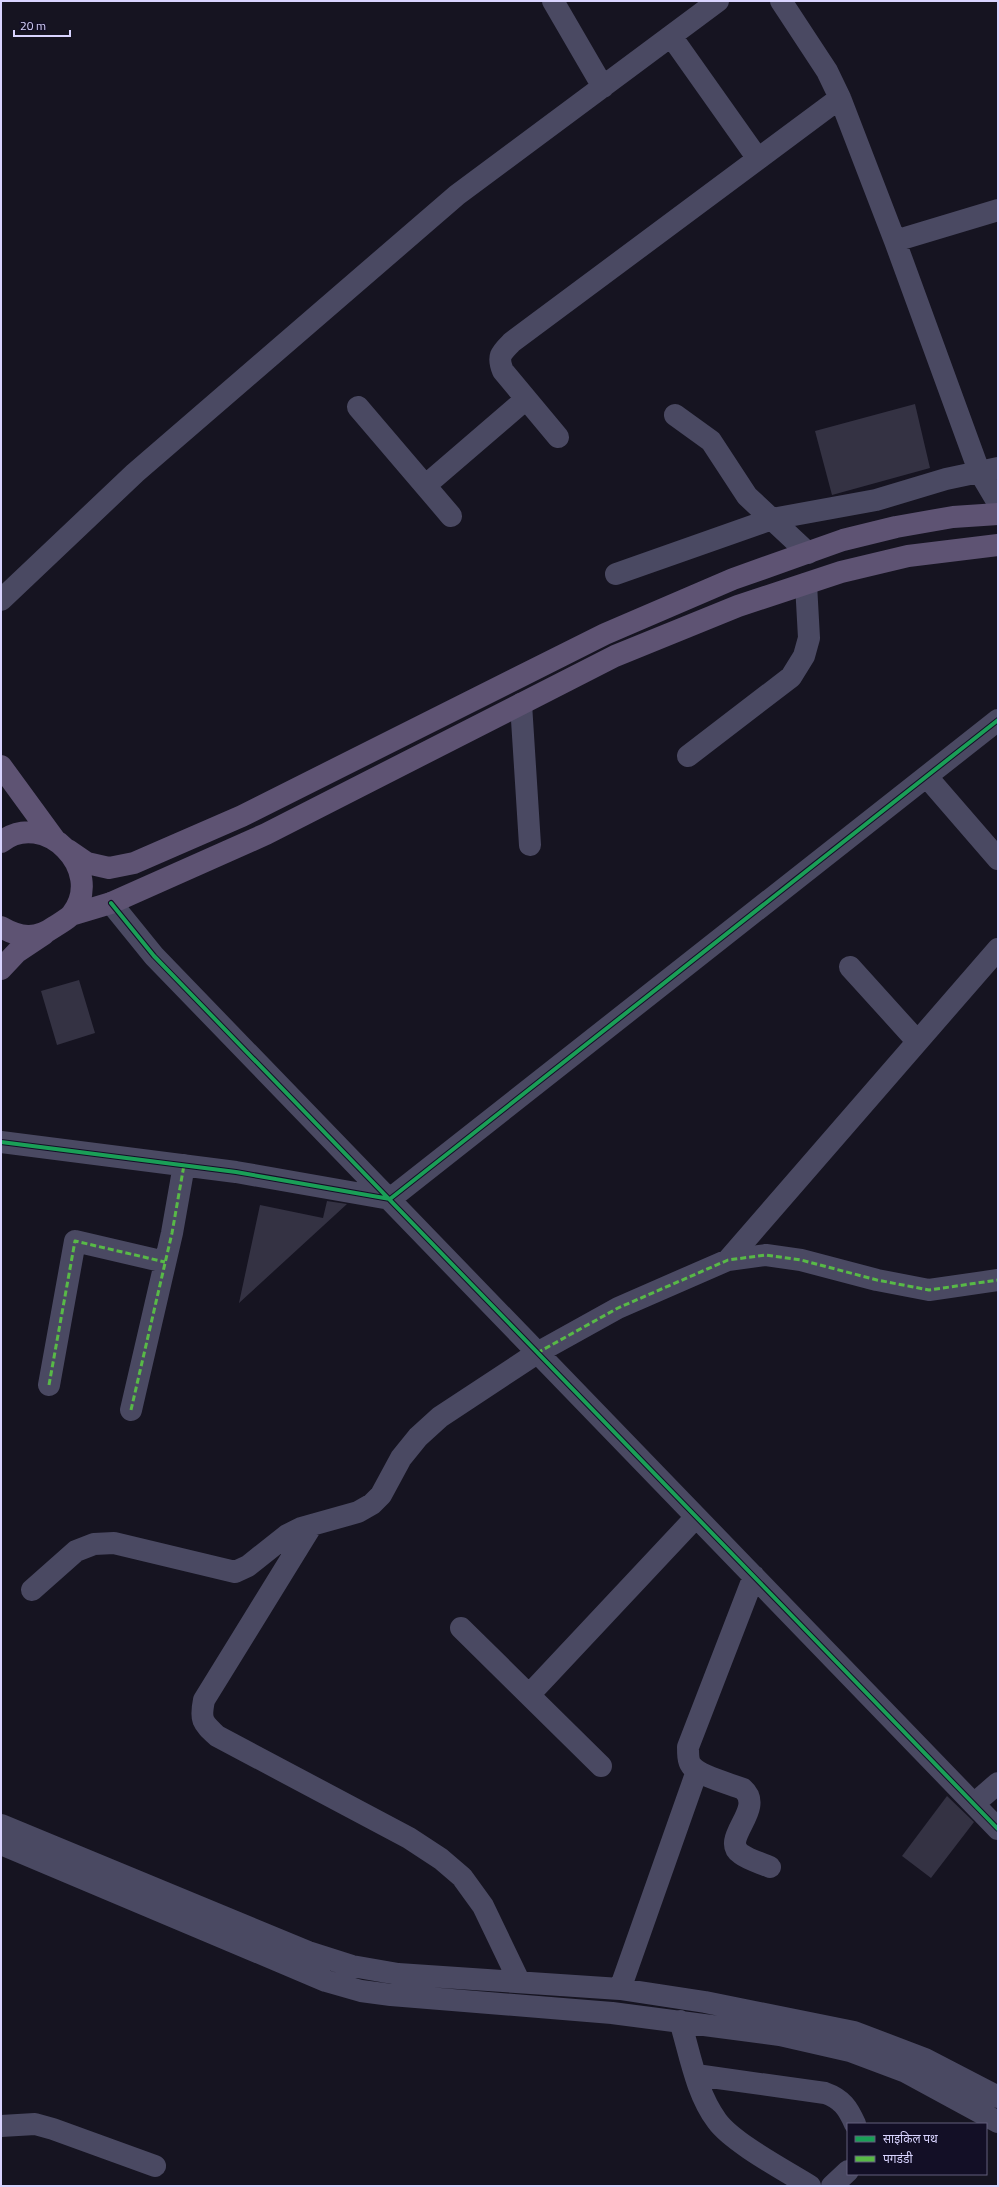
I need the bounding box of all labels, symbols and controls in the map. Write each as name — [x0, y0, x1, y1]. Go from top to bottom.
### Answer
scale bar — [14, 12, 70, 38]
text: 20 m — [20, 16, 46, 35]
legend — [847, 2123, 987, 2175]
text: साइकिल पथ — [883, 2129, 938, 2148]
text: पगडंडी — [883, 2149, 913, 2168]

